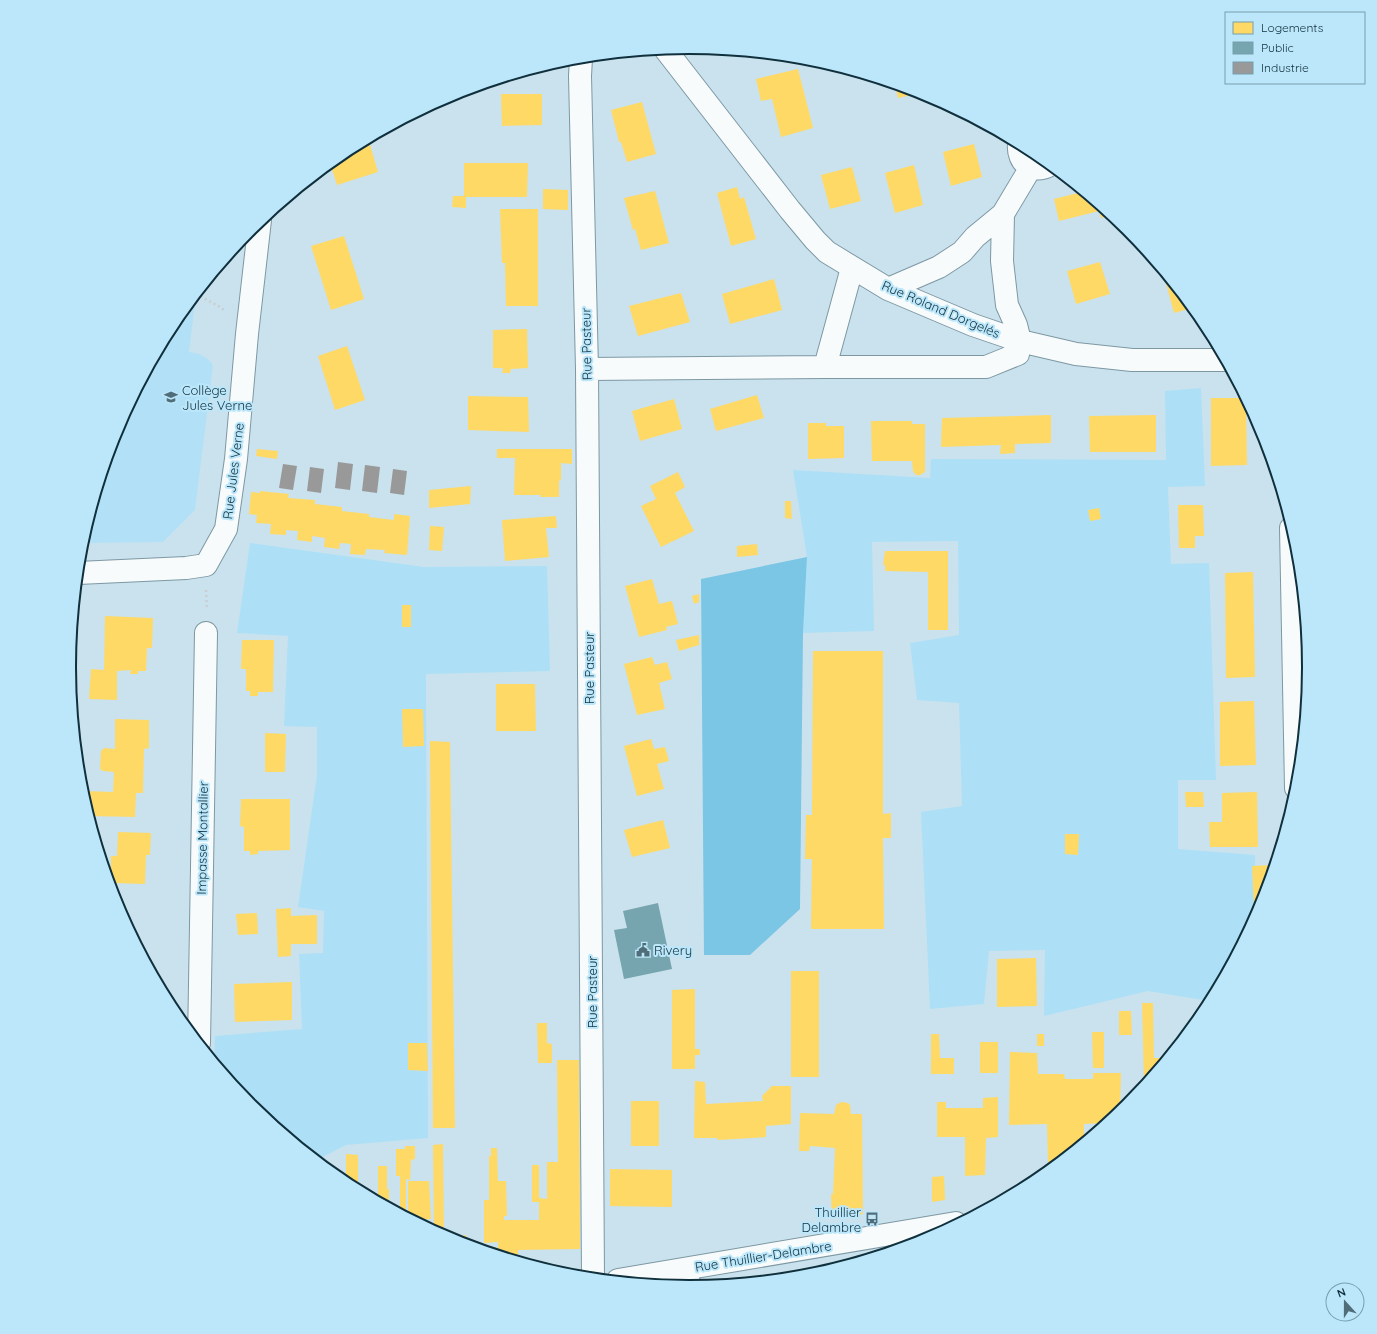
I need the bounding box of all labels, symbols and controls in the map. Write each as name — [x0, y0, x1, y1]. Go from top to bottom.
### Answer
legend — [1225, 12, 1365, 84]
text: Logements — [1261, 20, 1324, 35]
text: Public — [1261, 40, 1294, 55]
text: Industrie — [1261, 60, 1309, 75]
street label: Rue Roland Dorgelés — [880, 277, 1002, 341]
street label: Rue Pasteur — [577, 308, 595, 380]
place label: Collège Jules Verne — [182, 382, 252, 413]
school or university icon: Collège Jules Verne — [163, 389, 179, 405]
street label: Rue Jules Verne — [219, 422, 247, 520]
street label: Rue Pasteur — [581, 632, 597, 704]
street label: Impasse Montallier — [193, 781, 211, 895]
public building icon: Rivery — [635, 942, 651, 958]
place label: Rivery — [654, 942, 692, 958]
street label: Rue Pasteur — [584, 956, 600, 1028]
place label: Thuillier Delambre — [802, 1204, 861, 1235]
bus stop icon: Thuillier Delambre — [864, 1211, 880, 1227]
street label: Rue Thuillier-Delambre — [694, 1237, 832, 1275]
north arrow — [1325, 1282, 1365, 1322]
text: N — [1335, 1285, 1348, 1301]

